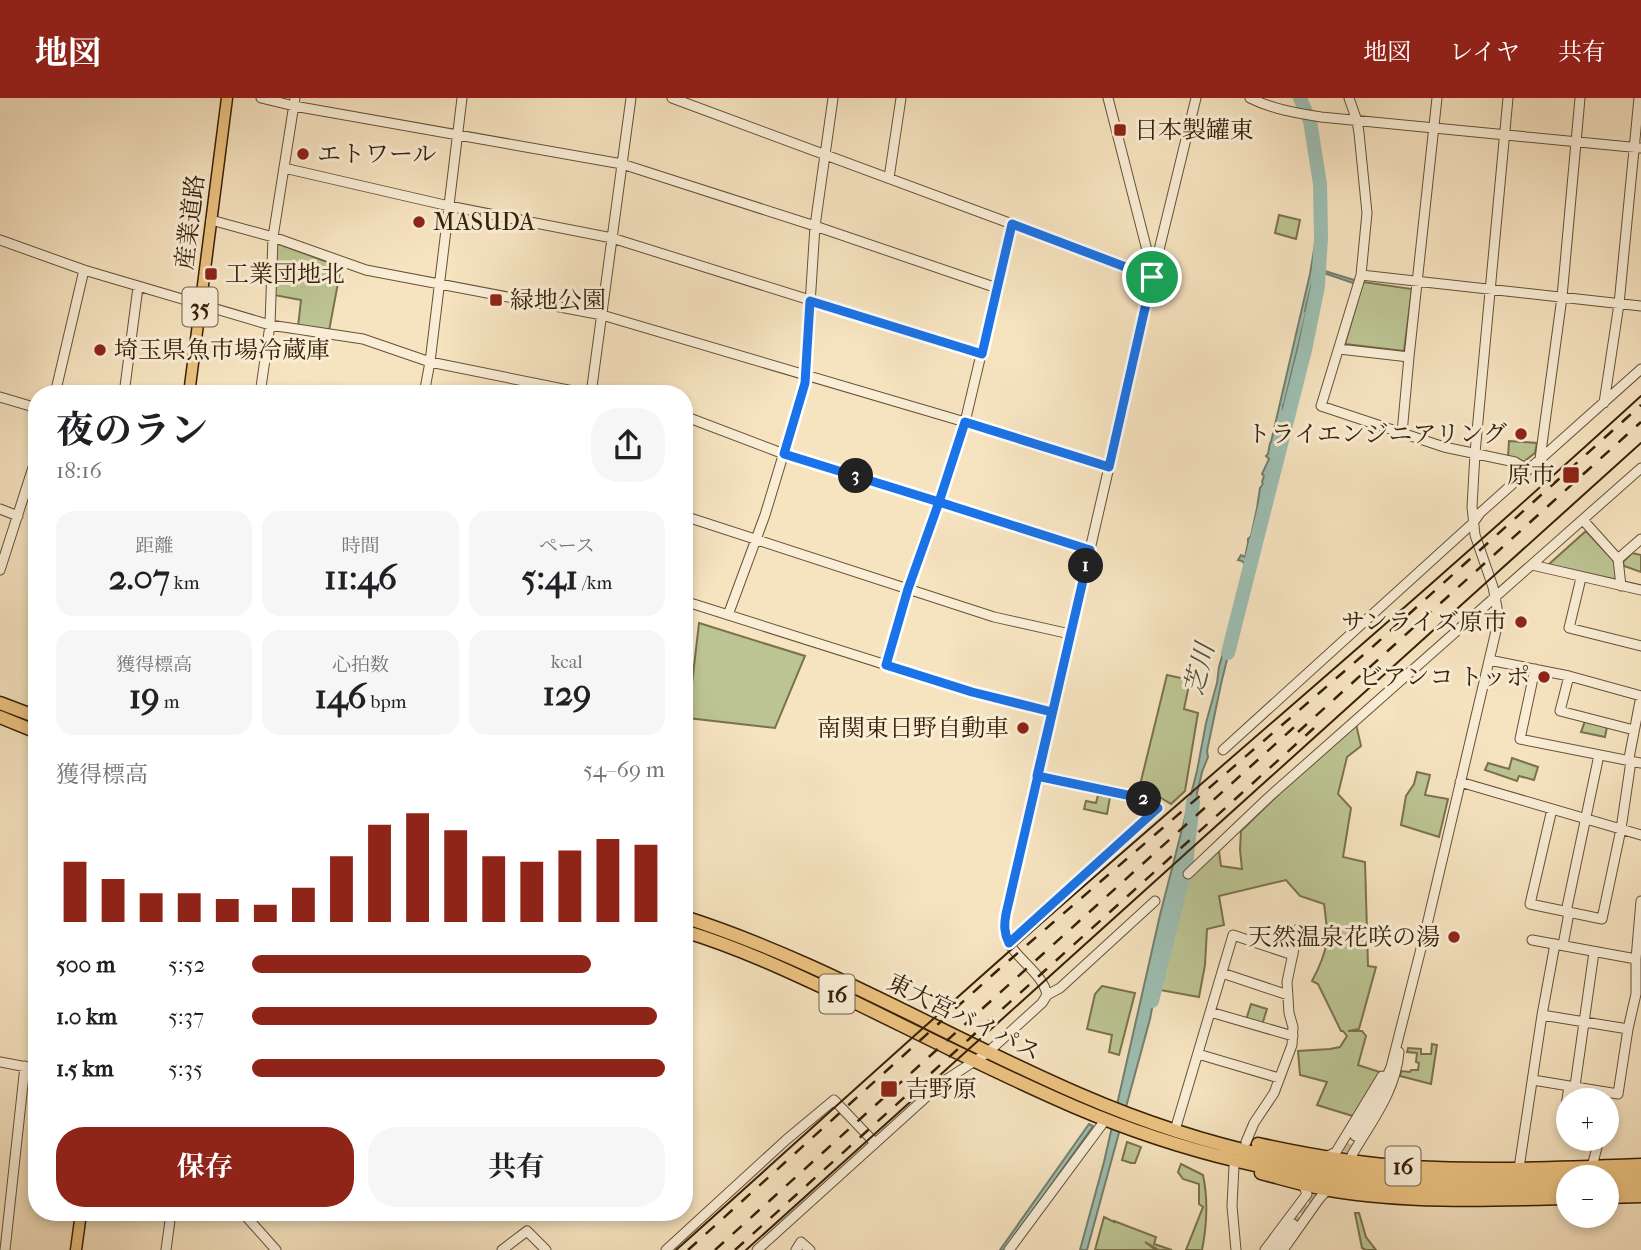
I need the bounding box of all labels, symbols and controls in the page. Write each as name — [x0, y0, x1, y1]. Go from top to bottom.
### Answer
text: 地図 — [35, 34, 101, 73]
text: 地図 — [1363, 38, 1411, 66]
text: レイヤ — [1449, 38, 1520, 66]
text: 共有 — [1558, 38, 1606, 66]
place label: 日本製罐東 — [1134, 116, 1254, 144]
marker: 日本製罐東 — [1112, 122, 1128, 138]
place label: エトワール — [317, 140, 437, 168]
marker: エトワール — [295, 146, 311, 162]
street label: 産業道路 — [170, 173, 210, 271]
place label: MASUDA — [433, 208, 535, 236]
marker: MASUDA — [411, 214, 427, 230]
pin — [1122, 247, 1182, 307]
icon: arrive — [1133, 258, 1171, 296]
place label: 工業団地北 — [225, 260, 345, 288]
marker: 工業団地北 — [203, 266, 219, 282]
place label: 緑地公園 — [510, 286, 606, 314]
road number: 35 — [182, 288, 218, 327]
marker: 緑地公園 — [488, 292, 504, 308]
place label: 埼玉県魚市場冷蔵庫 — [114, 336, 330, 364]
marker: 埼玉県魚市場冷蔵庫 — [92, 342, 108, 358]
text: 夜のラン — [56, 408, 208, 453]
button: share — [591, 408, 665, 482]
place label: トライエンジニアリング — [1247, 420, 1507, 448]
marker: トライエンジニアリング — [1513, 426, 1529, 442]
text: 18:16 — [56, 457, 102, 484]
pin: 3 — [838, 458, 874, 494]
place label: 原市 — [1507, 461, 1555, 489]
text: 3 — [852, 464, 859, 486]
marker: 原市 — [1561, 465, 1581, 485]
text: 距離 — [135, 535, 173, 557]
text: 時間 — [341, 535, 380, 557]
text: ペース — [539, 535, 595, 557]
pin: 1 — [1068, 548, 1104, 584]
text: 1 — [1082, 554, 1089, 576]
text: 2.07 — [109, 557, 170, 598]
text: 11:46 — [324, 557, 397, 598]
text: 5:41 — [521, 557, 578, 598]
text: km — [170, 572, 199, 594]
text: /km — [578, 572, 612, 594]
place label: サンライズ原市 — [1341, 608, 1507, 636]
marker: サンライズ原市 — [1513, 614, 1529, 630]
water label: 芝川 — [1178, 637, 1222, 698]
text: kcal — [551, 651, 583, 673]
text: 獲得標高 — [116, 654, 192, 676]
text: 心拍数 — [332, 654, 389, 676]
place label: ビアンコ トッポ — [1359, 663, 1530, 691]
marker: ビアンコ トッポ — [1536, 669, 1552, 685]
text: 129 — [542, 673, 591, 714]
text: 19 — [129, 676, 160, 717]
text: 146 — [314, 676, 367, 717]
text: m — [160, 691, 180, 713]
text: bpm — [367, 691, 407, 713]
place label: 南関東日野自動車 — [817, 714, 1009, 742]
marker: 南関東日野自動車 — [1015, 720, 1031, 736]
text: 54–69 m — [583, 756, 665, 783]
text: 獲得標高 — [56, 761, 148, 788]
pin: 2 — [1126, 782, 1162, 816]
text: 2 — [1139, 787, 1148, 809]
place label: 天然温泉花咲の湯 — [1248, 923, 1440, 951]
marker: 天然温泉花咲の湯 — [1446, 929, 1462, 945]
text: 500 m — [56, 951, 115, 978]
text: 5:52 — [168, 951, 205, 978]
street label: 東大宮バイパス — [883, 968, 1045, 1066]
road number: 16 — [820, 974, 854, 1014]
text: 1.0 km — [56, 1003, 117, 1030]
text: 5:37 — [168, 1003, 204, 1030]
text: 1.5 km — [56, 1055, 114, 1082]
text: 5:35 — [168, 1055, 203, 1082]
place label: 吉野原 — [905, 1075, 977, 1103]
marker: 吉野原 — [879, 1079, 899, 1099]
map controls — [1556, 1088, 1619, 1228]
button: + — [1556, 1088, 1619, 1151]
button: 保存 — [56, 1127, 354, 1207]
button: 共有 — [368, 1127, 665, 1207]
road number: 16 — [1386, 1147, 1420, 1186]
button: − — [1556, 1165, 1619, 1228]

